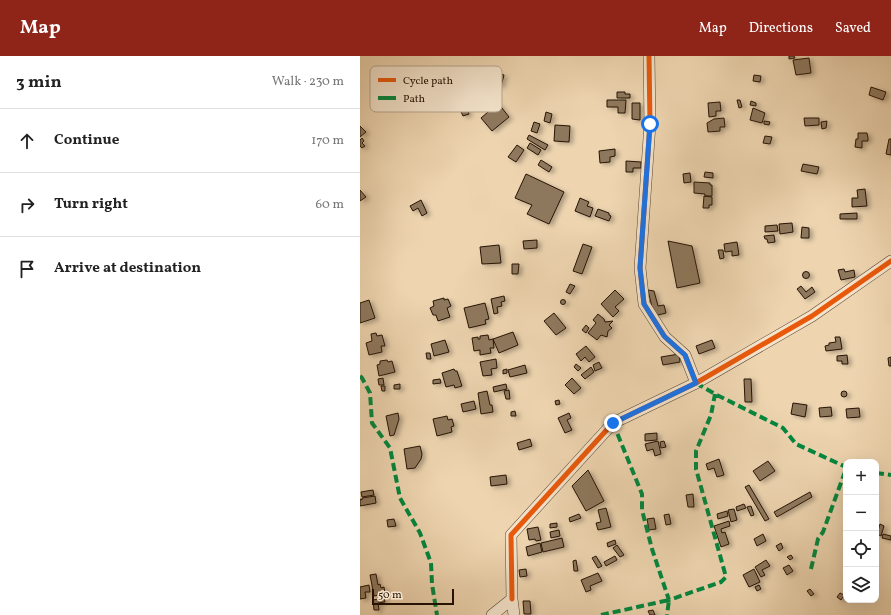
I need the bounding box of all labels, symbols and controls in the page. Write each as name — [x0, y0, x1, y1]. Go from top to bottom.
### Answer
text: Map — [20, 15, 61, 41]
text: Map — [699, 19, 727, 38]
text: Directions — [749, 19, 813, 38]
text: Saved — [835, 19, 871, 38]
legend — [370, 66, 502, 112]
text: 3 min — [16, 71, 62, 94]
text: Walk · 230 m — [272, 73, 344, 91]
text: Cycle path — [403, 74, 453, 89]
text: Path — [403, 92, 426, 107]
route start — [641, 115, 659, 133]
icon: ahead — [16, 130, 38, 152]
text: Continue — [54, 130, 119, 151]
text: 170 m — [311, 132, 344, 150]
icon: right — [16, 194, 38, 216]
text: Turn right — [54, 194, 128, 215]
text: 60 m — [316, 196, 344, 214]
icon: arrive — [16, 258, 38, 280]
text: Arrive at destination — [54, 258, 201, 279]
route end — [604, 414, 622, 432]
map controls — [843, 459, 879, 603]
button: + — [843, 459, 879, 495]
button: − — [843, 495, 879, 531]
button: locate — [843, 531, 879, 567]
button: layers — [843, 567, 879, 603]
scale bar — [372, 587, 454, 606]
text: 50 m — [378, 588, 402, 603]

